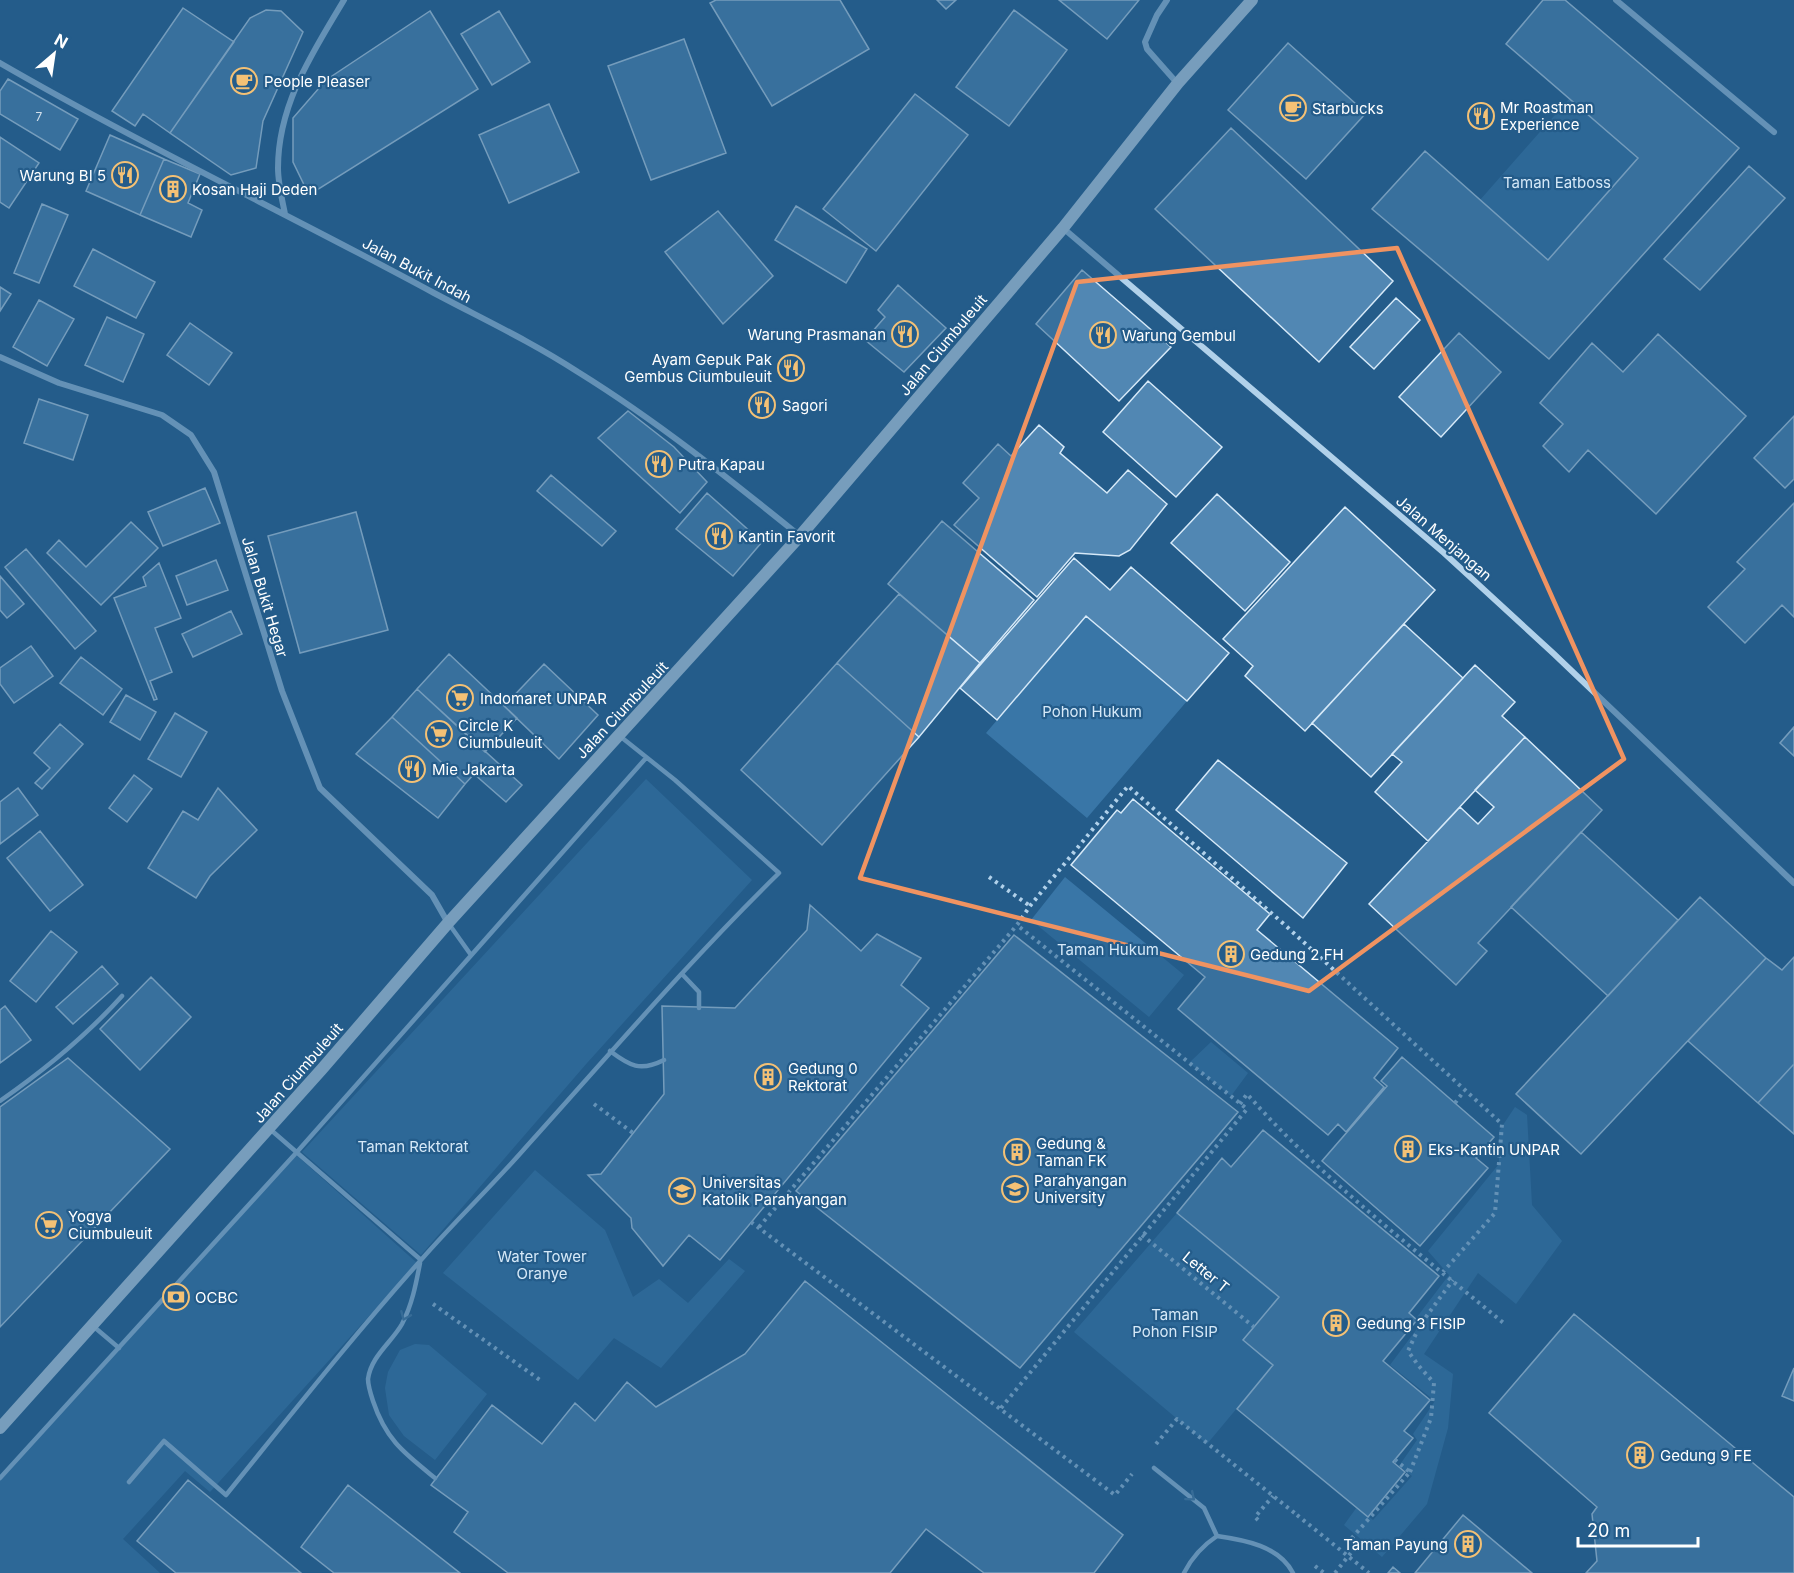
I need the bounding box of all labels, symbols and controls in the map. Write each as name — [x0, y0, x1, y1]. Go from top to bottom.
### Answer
north arrow — [24, 24, 84, 84]
text: N — [51, 29, 71, 53]
cafe icon: People Pleaser — [229, 66, 259, 96]
place label: People Pleaser — [264, 72, 370, 91]
cafe icon: Starbucks — [1278, 93, 1308, 123]
place label: Mr Roastman Experience — [1500, 98, 1594, 134]
place label: Starbucks — [1312, 99, 1384, 118]
restaurant icon: Mr Roastman Experience — [1466, 101, 1496, 131]
house number: 7 — [36, 109, 43, 124]
restaurant icon: Warung BI 5 — [110, 160, 140, 190]
place label: Warung BI 5 — [20, 166, 106, 185]
park label: Taman Eatboss — [1503, 173, 1611, 192]
building icon: Kosan Haji Deden — [158, 174, 188, 204]
place label: Kosan Haji Deden — [192, 180, 317, 199]
street label: Jalan Bukit Indah — [359, 233, 475, 307]
street label: Jalan Ciumbuleuit — [895, 290, 991, 400]
restaurant icon: Warung Prasmanan — [890, 319, 920, 349]
restaurant icon: Warung Gembul — [1088, 320, 1118, 350]
place label: Warung Prasmanan — [747, 325, 886, 344]
place label: Warung Gembul — [1122, 326, 1236, 345]
place label: Ayam Gepuk Pak Gembus Ciumbuleuit — [624, 350, 773, 386]
restaurant icon: Ayam Gepuk Pak Gembus Ciumbuleuit — [776, 353, 806, 383]
restaurant icon: Sagori — [747, 390, 777, 420]
place label: Sagori — [782, 396, 828, 415]
restaurant icon: Putra Kapau — [644, 449, 674, 479]
place label: Putra Kapau — [678, 455, 765, 474]
street label: Jalan Menjangan — [1392, 491, 1496, 585]
restaurant icon: Kantin Favorit — [704, 521, 734, 551]
place label: Kantin Favorit — [738, 527, 835, 546]
street label: Jalan Bukit Hegar — [238, 534, 292, 660]
street label: Jalan Ciumbuleuit — [572, 657, 672, 763]
supermarket icon: Indomaret UNPAR — [445, 683, 475, 713]
place label: Indomaret UNPAR — [480, 689, 607, 708]
park label: Pohon Hukum — [1042, 702, 1142, 721]
place label: Circle K Ciumbuleuit — [458, 716, 543, 752]
supermarket icon: Circle K Ciumbuleuit — [424, 719, 454, 749]
restaurant icon: Mie Jakarta — [397, 754, 427, 784]
place label: Mie Jakarta — [432, 760, 515, 779]
building icon: Gedung 2 FH — [1216, 939, 1246, 969]
park label: Taman Hukum — [1057, 940, 1159, 959]
place label: Gedung 2 FH — [1250, 945, 1344, 964]
street label: Jalan Ciumbuleuit — [249, 1019, 347, 1127]
place label: Gedung 0 Rektorat — [788, 1059, 858, 1095]
building icon: Gedung 0 Rektorat — [753, 1062, 783, 1092]
place label: Gedung & Taman FK — [1036, 1134, 1107, 1170]
building icon: Eks-Kantin UNPAR — [1393, 1134, 1423, 1164]
park label: Taman Rektorat — [358, 1137, 468, 1156]
building icon: Gedung & Taman FK — [1002, 1137, 1032, 1167]
place label: Eks-Kantin UNPAR — [1428, 1140, 1560, 1159]
place label: Parahyangan University — [1034, 1171, 1127, 1207]
place label: Universitas Katolik Parahyangan — [702, 1173, 847, 1209]
school or university icon: Parahyangan University — [1000, 1174, 1030, 1204]
school or university icon: Universitas Katolik Parahyangan — [667, 1176, 697, 1206]
place label: Yogya Ciumbuleuit — [68, 1207, 153, 1243]
supermarket icon: Yogya Ciumbuleuit — [34, 1210, 64, 1240]
park label: Water Tower Oranye — [497, 1247, 587, 1283]
street label: Letter T — [1179, 1247, 1233, 1297]
bank icon: OCBC — [161, 1282, 191, 1312]
place label: OCBC — [195, 1288, 238, 1307]
park label: Taman Pohon FISIP — [1132, 1305, 1218, 1341]
building icon: Gedung 3 FISIP — [1321, 1308, 1351, 1338]
one-way arrow — [400, 1310, 412, 1321]
place label: Gedung 3 FISIP — [1356, 1314, 1466, 1333]
building icon: Gedung 9 FE — [1625, 1440, 1655, 1470]
place label: Gedung 9 FE — [1660, 1446, 1752, 1465]
one-way arrow — [1185, 1490, 1196, 1501]
scale bar — [1578, 1510, 1698, 1548]
text: 20 m — [1587, 1520, 1630, 1541]
building icon: Taman Payung — [1453, 1529, 1483, 1559]
place label: Taman Payung — [1343, 1535, 1448, 1554]

